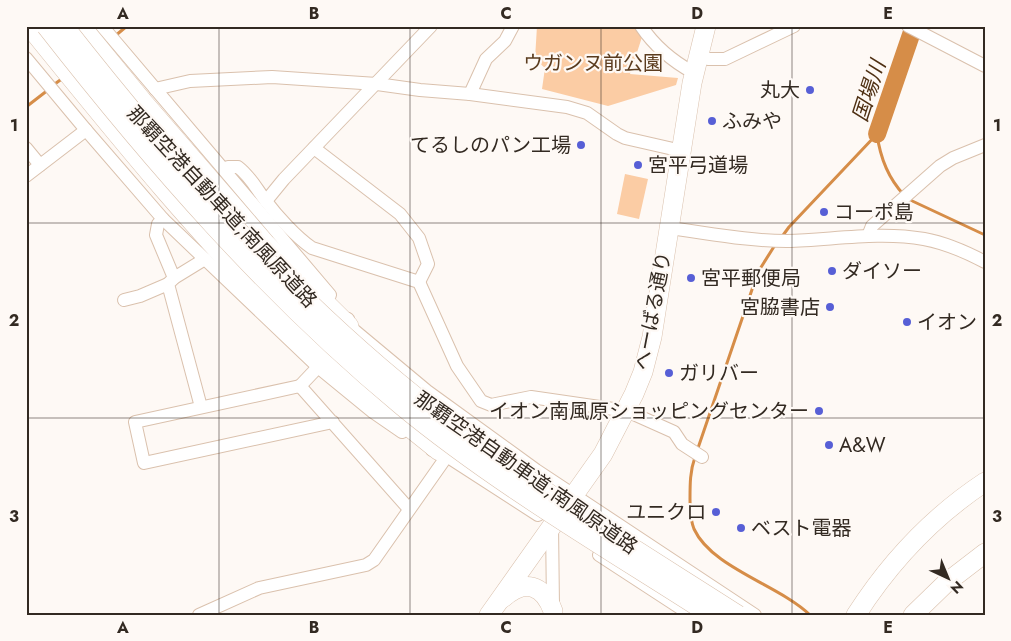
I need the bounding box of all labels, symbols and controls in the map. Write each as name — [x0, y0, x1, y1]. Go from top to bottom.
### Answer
text: A — [116, 2, 129, 25]
text: B — [309, 2, 319, 25]
text: C — [500, 2, 512, 25]
text: D — [691, 2, 703, 25]
text: E — [883, 2, 893, 25]
park label: ウガンヌ前公園 — [523, 49, 663, 78]
water label: 国場川 — [845, 55, 894, 126]
place label: 丸大 — [760, 76, 800, 105]
marker: 丸大 — [804, 84, 816, 96]
street label: 那覇空港自動車道;南風原道路 — [120, 100, 324, 314]
place label: ふみや — [722, 107, 782, 136]
text: 1 — [10, 114, 18, 137]
text: 1 — [993, 114, 1001, 137]
marker: ふみや — [706, 115, 718, 127]
place label: てるしのパン工場 — [410, 131, 571, 160]
marker: てるしのパン工場 — [575, 139, 587, 151]
place label: 宮平弓道場 — [648, 151, 748, 180]
marker: 宮平弓道場 — [632, 159, 644, 171]
place label: コーポ島 — [834, 198, 914, 227]
marker: コーポ島 — [818, 206, 830, 218]
street label: へーばる通り — [627, 249, 679, 373]
place label: ダイソー — [842, 257, 922, 286]
place label: 宮平郵便局 — [701, 264, 801, 293]
marker: ダイソー — [826, 265, 838, 277]
marker: 宮平郵便局 — [685, 272, 697, 284]
place label: 宮脇書店 — [740, 293, 820, 322]
marker: 宮脇書店 — [824, 301, 836, 313]
place label: イオン — [917, 308, 977, 337]
text: 2 — [9, 309, 19, 332]
text: 2 — [992, 309, 1002, 332]
marker: イオン — [901, 316, 913, 328]
place label: ガリバー — [679, 359, 759, 388]
marker: ガリバー — [663, 367, 675, 379]
street label: 那覇空港自動車道;南風原道路 — [408, 385, 644, 561]
place label: イオン南風原ショッピングセンター — [489, 397, 809, 426]
marker: イオン南風原ショッピングセンター — [813, 405, 825, 417]
place label: A&W — [839, 431, 886, 460]
marker: A&W — [823, 439, 835, 451]
place label: ユニクロ — [626, 498, 706, 527]
text: 3 — [9, 505, 19, 528]
text: 3 — [992, 505, 1002, 528]
marker: ユニクロ — [710, 506, 722, 518]
place label: ベスト電器 — [751, 514, 851, 543]
marker: ベスト電器 — [735, 522, 747, 534]
north arrow — [924, 554, 974, 604]
text: N — [946, 576, 968, 598]
text: A — [116, 616, 129, 639]
text: B — [309, 616, 319, 639]
text: C — [500, 616, 512, 639]
text: D — [691, 616, 703, 639]
text: E — [883, 616, 893, 639]

